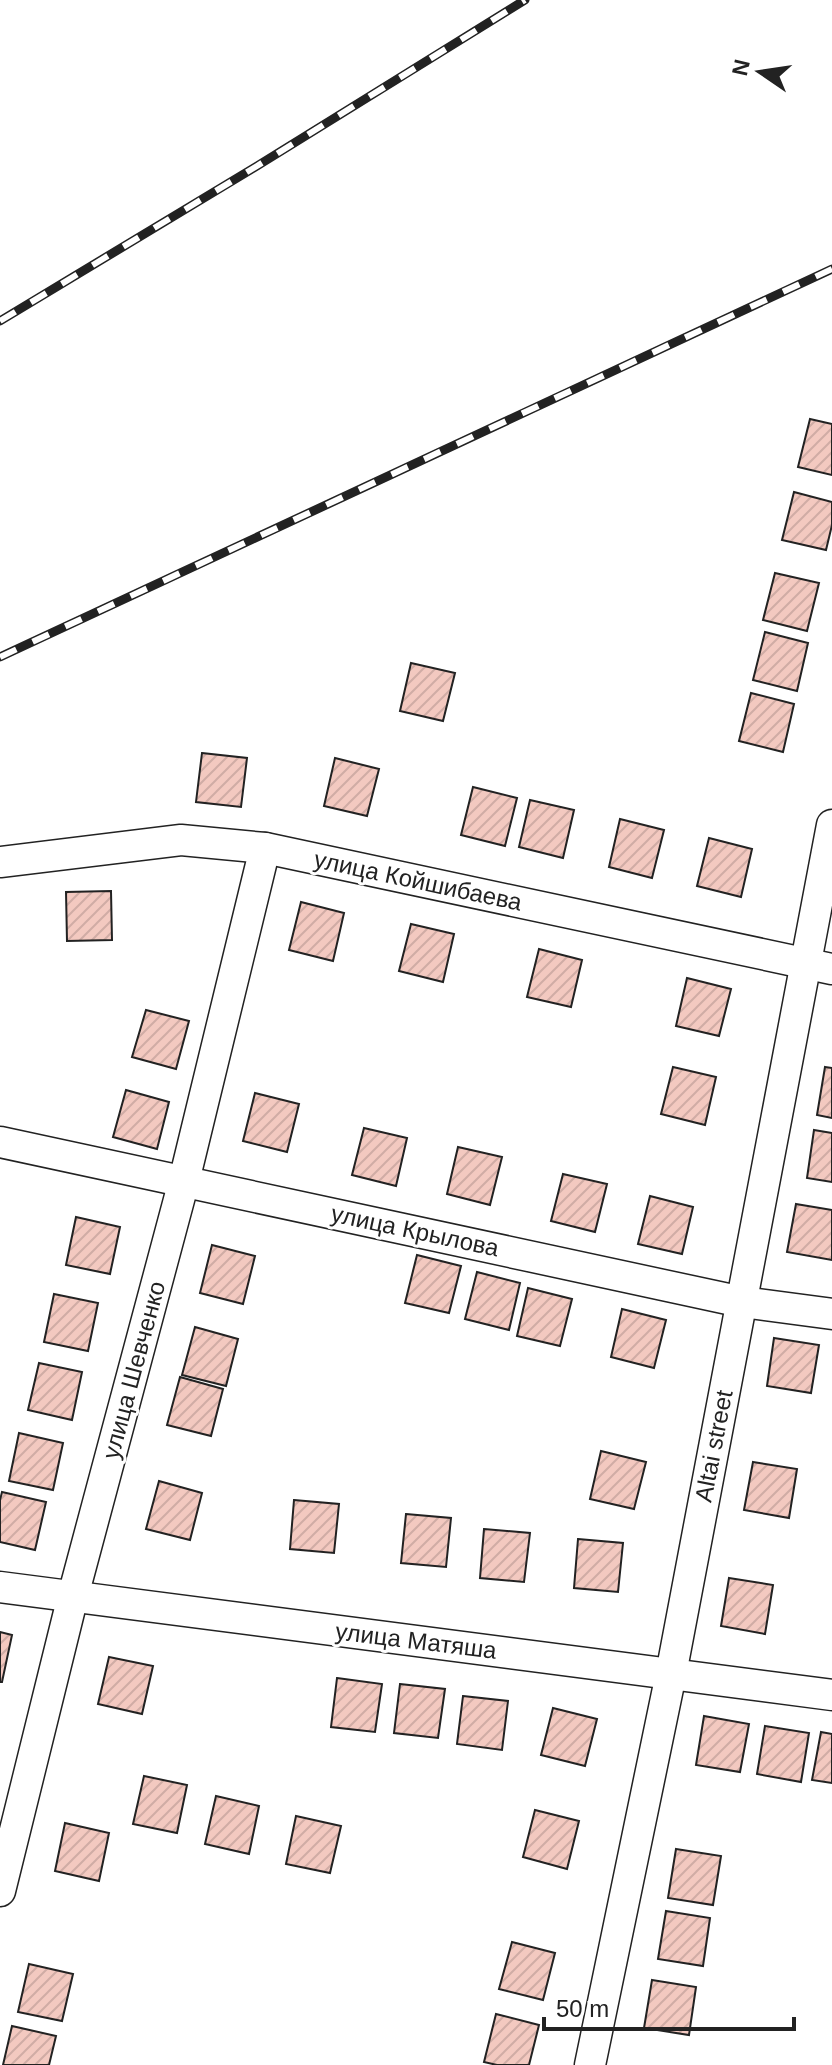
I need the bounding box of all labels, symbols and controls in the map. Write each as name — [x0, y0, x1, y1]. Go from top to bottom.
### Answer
north arrow — [720, 32, 800, 112]
text: N — [727, 57, 755, 78]
street label: улица Койшибаева — [312, 845, 525, 916]
street label: улица Крылова — [329, 1200, 502, 1262]
street label: улица Шевченко — [97, 1278, 170, 1462]
street label: Altai street — [689, 1387, 738, 1504]
street label: улица Матяша — [334, 1617, 499, 1664]
scale bar — [544, 1981, 794, 2031]
text: 50 m — [556, 1995, 609, 2022]

